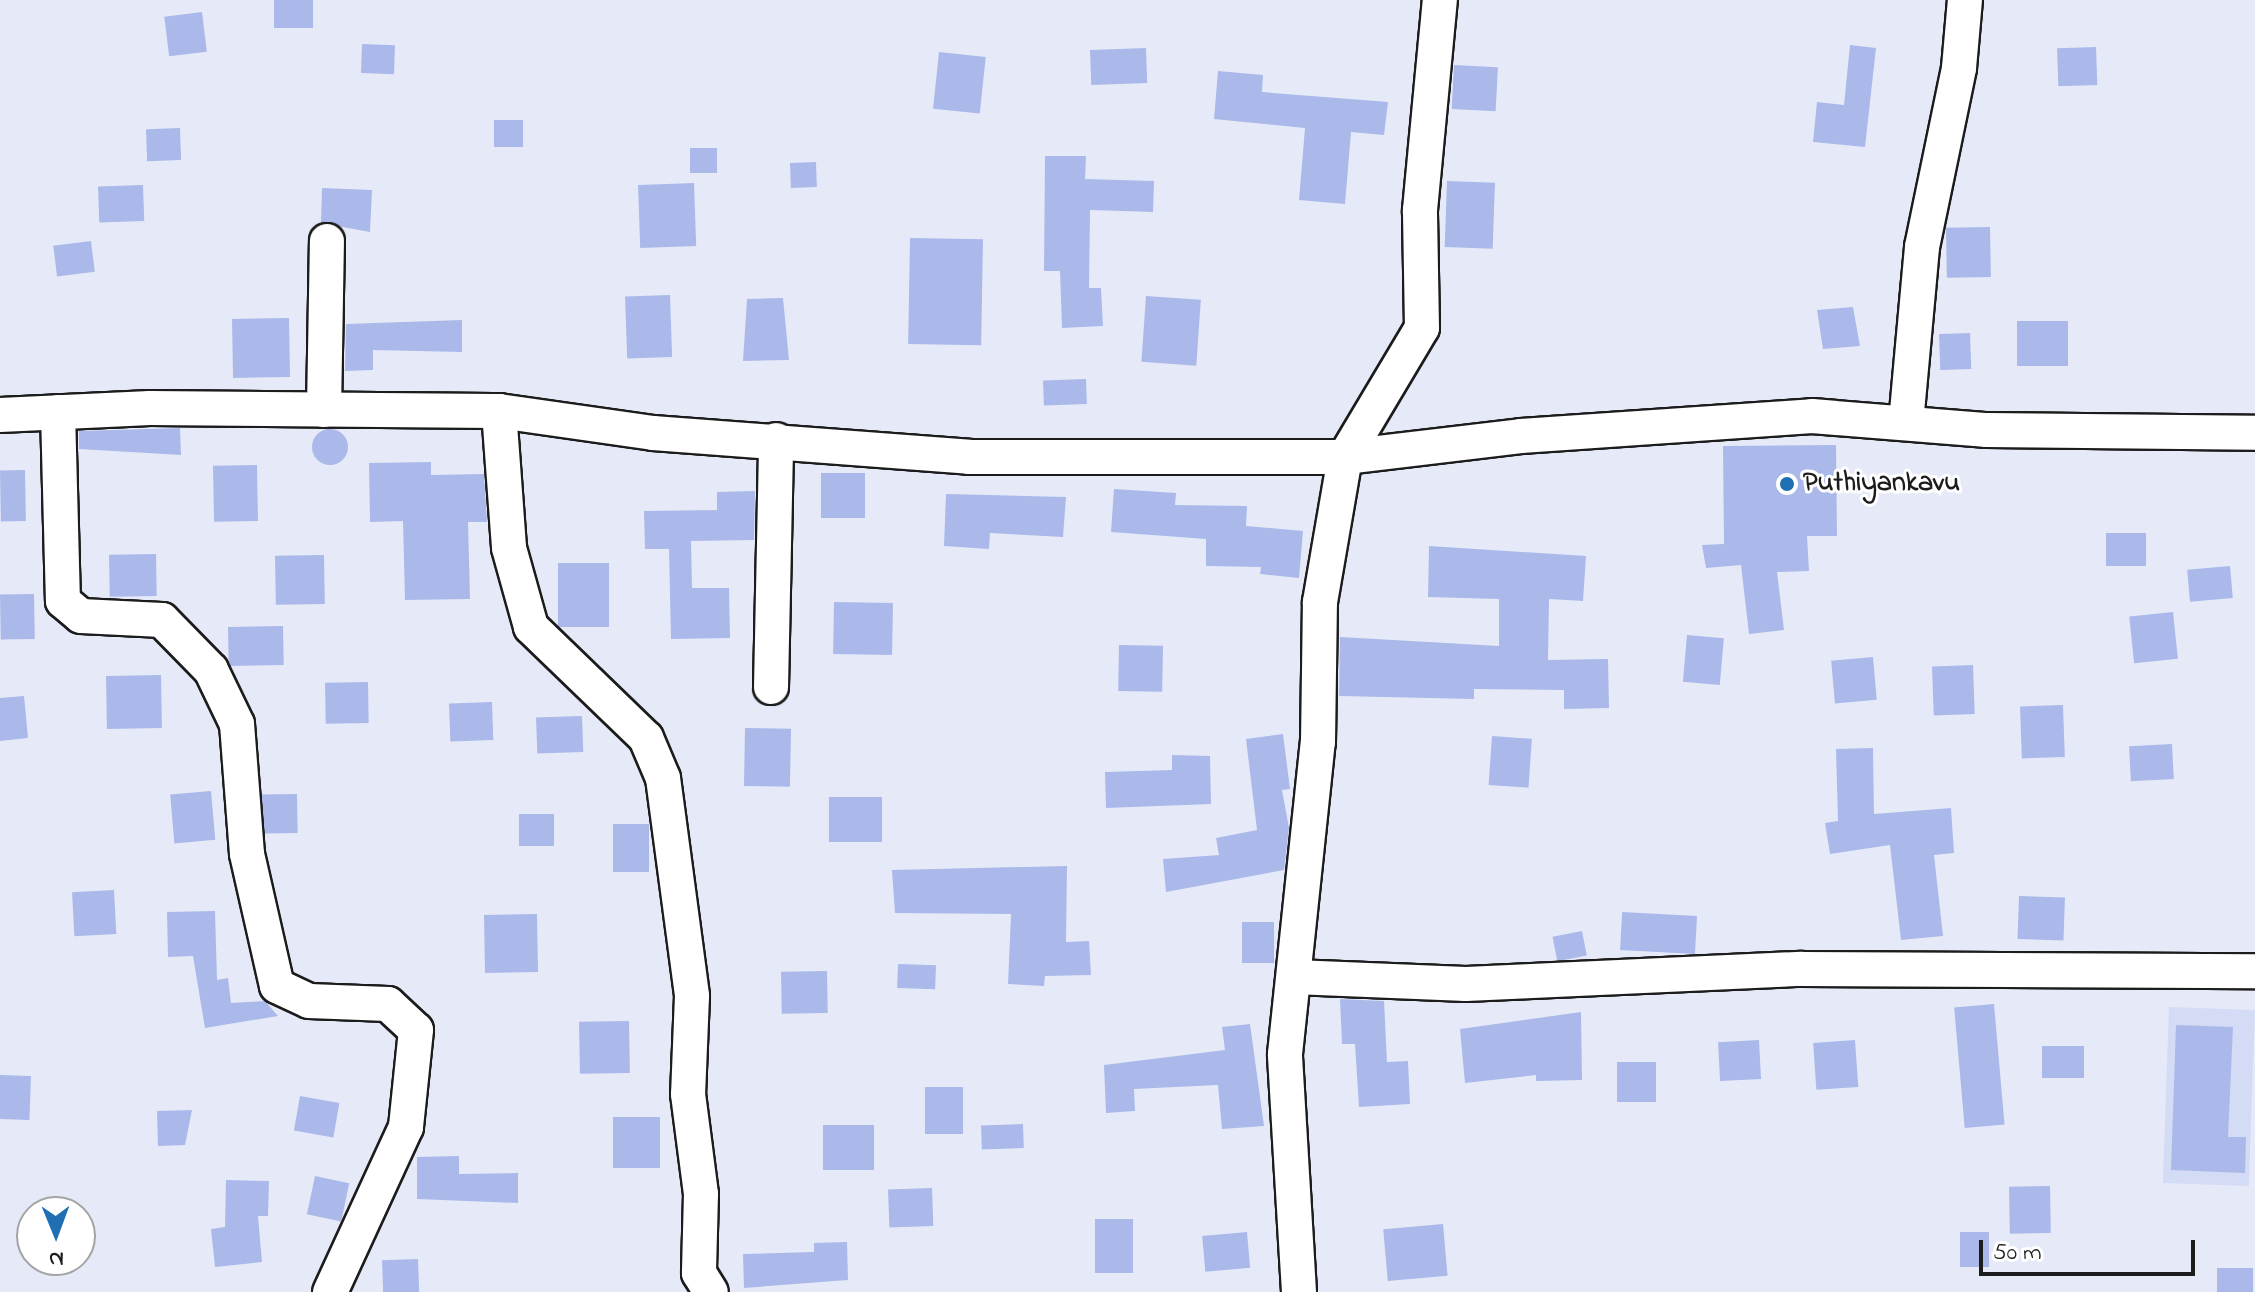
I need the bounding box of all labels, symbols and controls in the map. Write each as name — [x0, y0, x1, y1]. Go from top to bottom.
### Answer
place label: Puthiyankavu — [1803, 467, 1960, 501]
marker: Puthiyankavu — [1778, 475, 1796, 493]
north arrow — [16, 1196, 96, 1276]
scale bar — [1983, 1224, 2199, 1274]
text: 50 m — [1993, 1236, 2042, 1271]
text: N — [49, 1242, 64, 1274]

